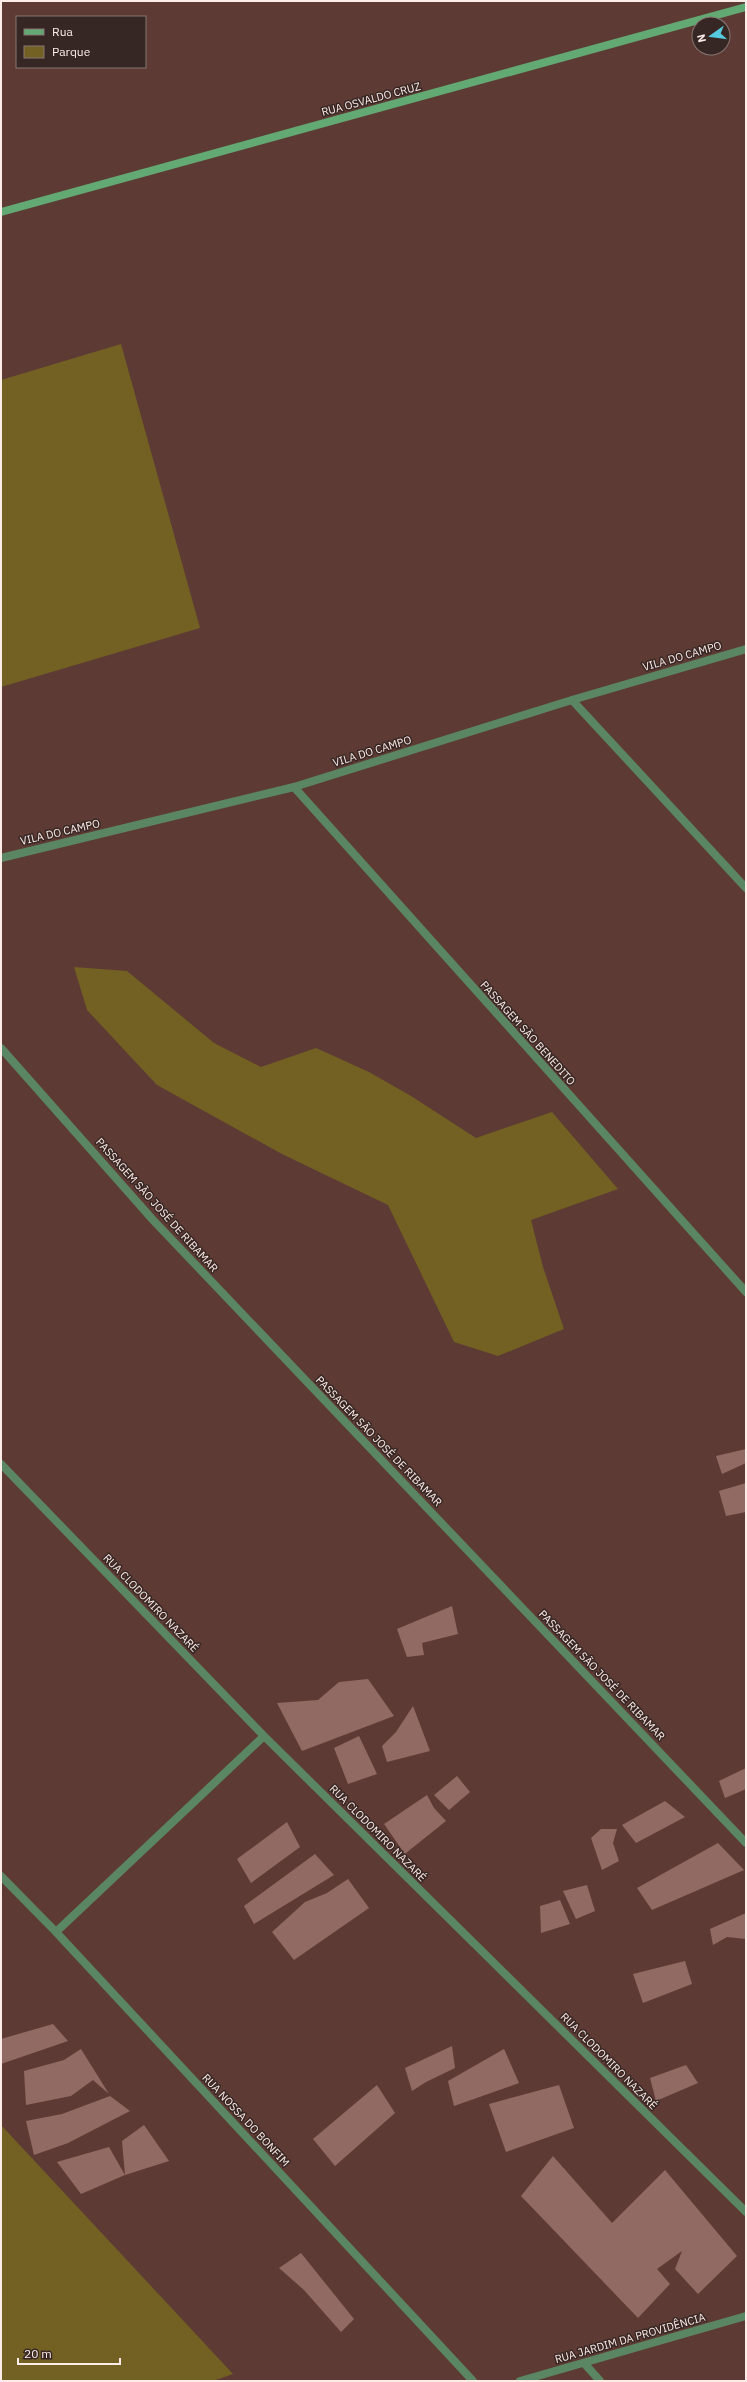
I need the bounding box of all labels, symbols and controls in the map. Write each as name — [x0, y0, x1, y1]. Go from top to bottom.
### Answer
legend — [16, 16, 146, 68]
north arrow — [691, 16, 731, 56]
text: Rua — [52, 24, 73, 39]
text: N — [694, 33, 709, 44]
text: Parque — [52, 44, 91, 59]
street label: RUA OSVALDO CRUZ — [320, 79, 422, 119]
street label: VILA DO CAMPO — [641, 638, 723, 674]
street label: VILA DO CAMPO — [331, 732, 413, 770]
street label: VILA DO CAMPO — [19, 816, 101, 848]
street label: PASSAGEM SÃO BENEDITO — [478, 978, 579, 1088]
street label: PASSAGEM SÃO JOSÉ DE RIBAMAR — [93, 1135, 221, 1275]
street label: PASSAGEM SÃO JOSÉ DE RIBAMAR — [313, 1373, 445, 1509]
street label: RUA CLODOMIRO NAZARÉ — [100, 1551, 202, 1655]
street label: PASSAGEM SÃO JOSÉ DE RIBAMAR — [536, 1607, 668, 1743]
street label: RUA CLODOMIRO NAZARÉ — [327, 1782, 429, 1884]
street label: RUA CLODOMIRO NAZARÉ — [558, 2010, 660, 2112]
street label: RUA NOSSA DO BONFIM — [199, 2071, 293, 2169]
street label: RUA JARDIM DA PROVIDÊNCIA — [553, 2310, 707, 2366]
scale bar — [18, 2340, 120, 2366]
text: 20 m — [24, 2346, 52, 2361]

